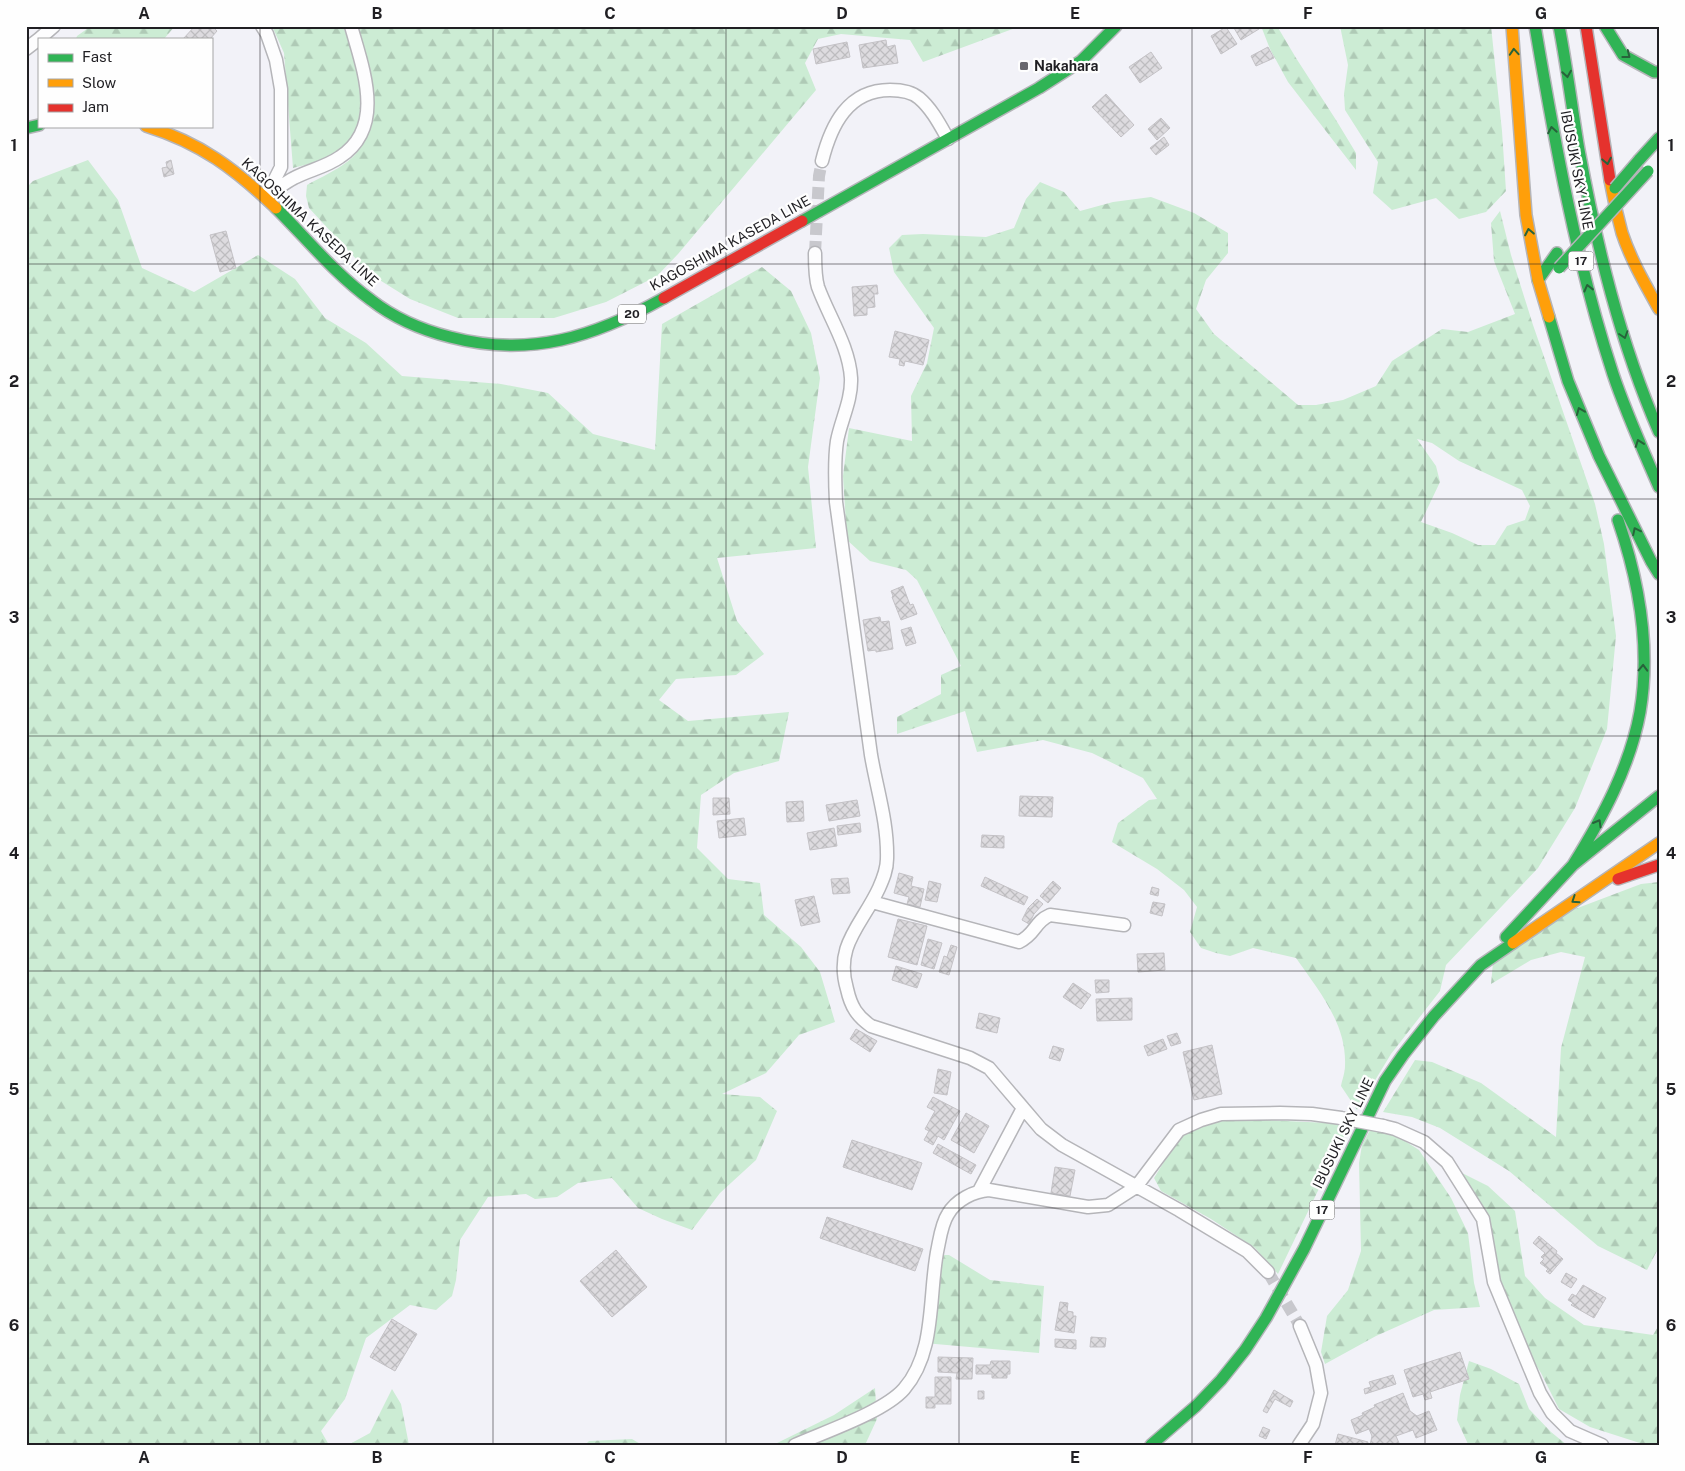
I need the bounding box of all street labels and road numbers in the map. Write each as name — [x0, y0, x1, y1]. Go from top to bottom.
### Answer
street label: IBUSUKI SKY LINE — [1558, 109, 1596, 231]
street label: KAGOSHIMA KASEDA LINE — [238, 154, 382, 290]
street label: KAGOSHIMA KASEDA LINE — [647, 192, 813, 294]
road number: 17 — [1568, 252, 1594, 270]
road number: 20 — [618, 304, 646, 324]
street label: IBUSUKI SKY LINE — [1309, 1075, 1377, 1191]
road number: 17 — [1310, 1200, 1334, 1220]

